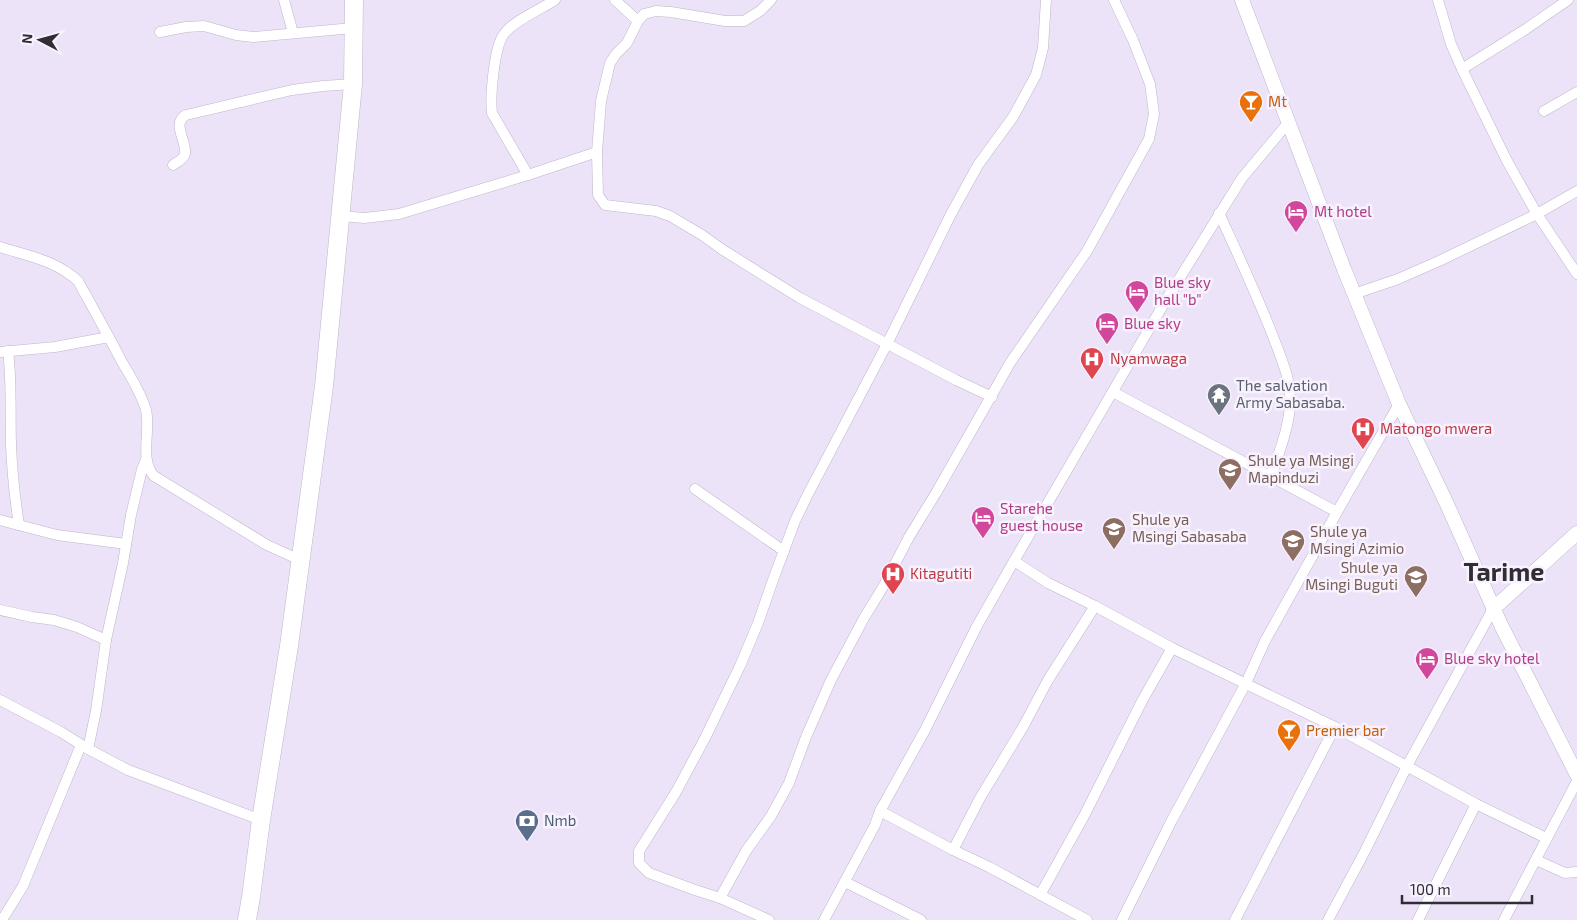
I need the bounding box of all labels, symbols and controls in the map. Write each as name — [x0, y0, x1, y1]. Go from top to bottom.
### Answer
north arrow — [15, 15, 65, 65]
text: N — [18, 33, 36, 45]
bar icon: Mt — [1238, 89, 1264, 123]
place label: Mt — [1268, 92, 1287, 110]
hotel icon: Mt hotel — [1283, 199, 1309, 233]
place label: Mt hotel — [1314, 202, 1372, 220]
place label: Blue sky hall "b" — [1154, 273, 1211, 308]
hotel icon: Blue sky hall "b" — [1124, 279, 1150, 313]
hotel icon: Blue sky — [1094, 311, 1120, 345]
place label: Blue sky — [1124, 314, 1181, 332]
hospital icon: Nyamwaga — [1079, 346, 1105, 380]
place label: Nyamwaga — [1110, 349, 1187, 367]
place label: The salvation Army Sabasaba. — [1236, 376, 1345, 411]
temple icon: The salvation Army Sabasaba. — [1206, 382, 1232, 416]
hospital icon: Matongo mwera — [1350, 416, 1376, 450]
place label: Matongo mwera — [1380, 419, 1492, 437]
place label: Shule ya Msingi Mapinduzi — [1248, 451, 1354, 486]
school or university icon: Shule ya Msingi Mapinduzi — [1217, 457, 1243, 491]
place label: Starehe guest house — [1000, 499, 1083, 534]
hotel icon: Starehe guest house — [970, 505, 996, 539]
place label: Shule ya Msingi Sabasaba — [1132, 510, 1247, 545]
school or university icon: Shule ya Msingi Sabasaba — [1101, 516, 1127, 550]
place label: Shule ya Msingi Azimio — [1310, 522, 1404, 557]
school or university icon: Shule ya Msingi Azimio — [1280, 528, 1306, 562]
district label: Tarime — [1464, 556, 1544, 586]
place label: Shule ya Msingi Buguti — [1305, 558, 1398, 593]
hospital icon: Kitagutiti — [880, 561, 906, 595]
place label: Kitagutiti — [910, 564, 972, 582]
school or university icon: Shule ya Msingi Buguti — [1403, 564, 1429, 598]
hotel icon: Blue sky hotel — [1414, 646, 1440, 680]
place label: Blue sky hotel — [1444, 649, 1540, 667]
bar icon: Premier bar — [1276, 718, 1302, 752]
place label: Premier bar — [1306, 721, 1386, 739]
bank icon: Nmb — [514, 808, 540, 842]
place label: Nmb — [544, 811, 576, 829]
scale bar — [1402, 872, 1532, 904]
text: 100 m — [1410, 880, 1451, 898]

